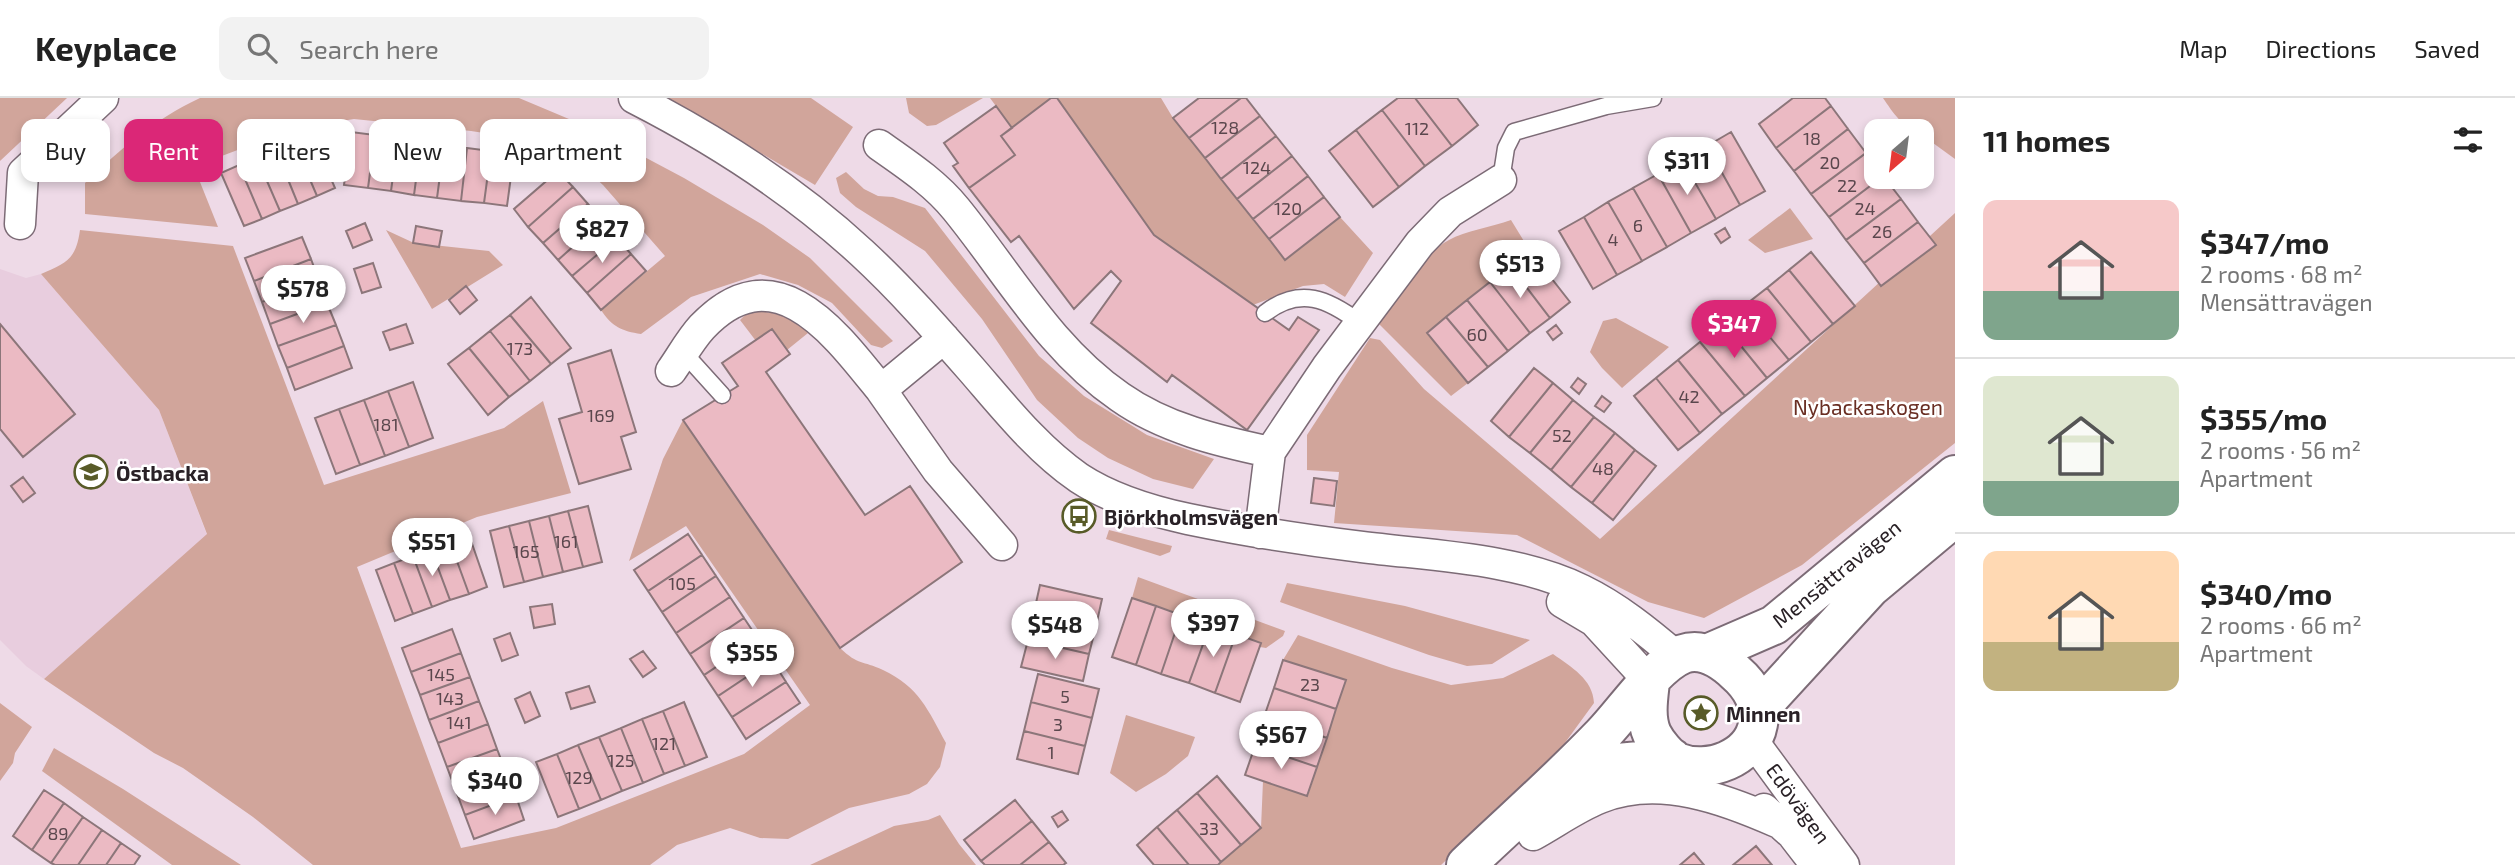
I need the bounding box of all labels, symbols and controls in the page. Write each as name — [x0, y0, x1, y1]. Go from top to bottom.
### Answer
search box — [219, 17, 709, 80]
text: Keyplace — [35, 28, 177, 68]
icon: search — [243, 29, 281, 67]
text: Search here — [299, 33, 439, 64]
text: Map — [2179, 34, 2227, 63]
text: Directions — [2265, 34, 2376, 63]
text: Saved — [2414, 34, 2480, 63]
house number: 128 — [1211, 116, 1239, 138]
house number: 112 — [1405, 117, 1429, 139]
chip: Buy — [21, 119, 110, 182]
chip: Rent — [124, 119, 223, 182]
chip: Filters — [237, 119, 355, 182]
chip: New — [369, 119, 466, 182]
chip: Apartment — [480, 119, 646, 182]
north arrow — [1864, 119, 1934, 189]
map controls — [1864, 119, 1934, 189]
icon: filters — [2449, 121, 2487, 159]
text: 11 homes — [1983, 122, 2110, 158]
house number: 18 — [1803, 127, 1821, 149]
pin: $311 — [1646, 138, 1728, 197]
text: $311 — [1664, 146, 1710, 174]
house number: 20 — [1820, 151, 1840, 173]
house number: 124 — [1243, 156, 1271, 178]
house number: 22 — [1837, 174, 1857, 196]
house number: 120 — [1274, 197, 1302, 219]
house number: 24 — [1854, 197, 1876, 219]
pin: $827 — [561, 206, 643, 265]
text: $827 — [575, 214, 629, 242]
house number: 6 — [1633, 214, 1643, 236]
house number: 26 — [1872, 220, 1892, 242]
text: $347/mo — [2200, 224, 2329, 260]
house number: 4 — [1607, 228, 1619, 250]
icon: home — [2039, 228, 2123, 312]
pin: $513 — [1479, 240, 1561, 300]
text: $513 — [1495, 249, 1545, 277]
text: 2 rooms · 68 m² — [2200, 260, 2363, 288]
pin: $578 — [262, 266, 344, 325]
text: $578 — [277, 274, 329, 302]
text: Mensättravägen — [2200, 288, 2373, 316]
pin: $347 — [1693, 300, 1775, 360]
text: $347 — [1707, 309, 1761, 337]
house number: 60 — [1466, 323, 1488, 345]
house number: 173 — [507, 337, 533, 359]
house number: 42 — [1678, 385, 1700, 407]
park label: Nybackaskogen — [1793, 394, 1943, 419]
text: $355/mo — [2200, 400, 2327, 436]
house number: 169 — [587, 404, 615, 426]
icon: home — [2039, 404, 2123, 488]
house number: 181 — [373, 413, 399, 435]
house number: 52 — [1552, 424, 1572, 446]
text: 2 rooms · 56 m² — [2200, 436, 2361, 464]
school or university icon: Östbacka — [72, 453, 110, 491]
house number: 48 — [1592, 457, 1614, 479]
place label: Östbacka — [116, 460, 209, 485]
text: Apartment — [2200, 464, 2313, 492]
bus stop icon: Björkholmsvägen — [1060, 497, 1098, 535]
place label: Björkholmsvägen — [1104, 504, 1278, 529]
street label: Mensättravägen — [1767, 514, 1905, 632]
pin: $551 — [391, 518, 473, 578]
text: $551 — [408, 527, 456, 555]
house number: 161 — [554, 530, 578, 552]
house number: 165 — [512, 540, 540, 562]
house number: 105 — [668, 572, 696, 594]
text: $340/mo — [2200, 575, 2332, 611]
icon: home — [2039, 579, 2123, 663]
pin: $397 — [1172, 600, 1254, 659]
pin: $548 — [1014, 602, 1096, 661]
text: $397 — [1187, 608, 1239, 636]
text: $548 — [1027, 610, 1083, 638]
text: 2 rooms · 66 m² — [2200, 611, 2362, 639]
pin: $355 — [711, 630, 793, 689]
text: $355 — [726, 638, 778, 666]
text: Apartment — [2200, 639, 2313, 667]
house number: 145 — [427, 663, 455, 685]
house number: 23 — [1300, 673, 1320, 695]
house number: 5 — [1060, 685, 1070, 707]
house number: 143 — [436, 687, 464, 709]
place icon: Minnen — [1682, 694, 1720, 732]
place label: Minnen — [1726, 701, 1801, 726]
house number: 141 — [446, 711, 472, 733]
pin: $567 — [1240, 712, 1322, 771]
house number: 3 — [1053, 713, 1063, 735]
text: $567 — [1255, 720, 1307, 748]
house number: 121 — [652, 732, 676, 754]
house number: 1 — [1047, 741, 1055, 763]
house number: 125 — [608, 749, 634, 771]
pin: $340 — [454, 758, 536, 817]
street label: Edövägen — [1761, 758, 1837, 848]
text: $340 — [467, 766, 523, 794]
house number: 129 — [565, 766, 593, 788]
house number: 33 — [1199, 817, 1219, 839]
house number: 89 — [47, 822, 69, 844]

